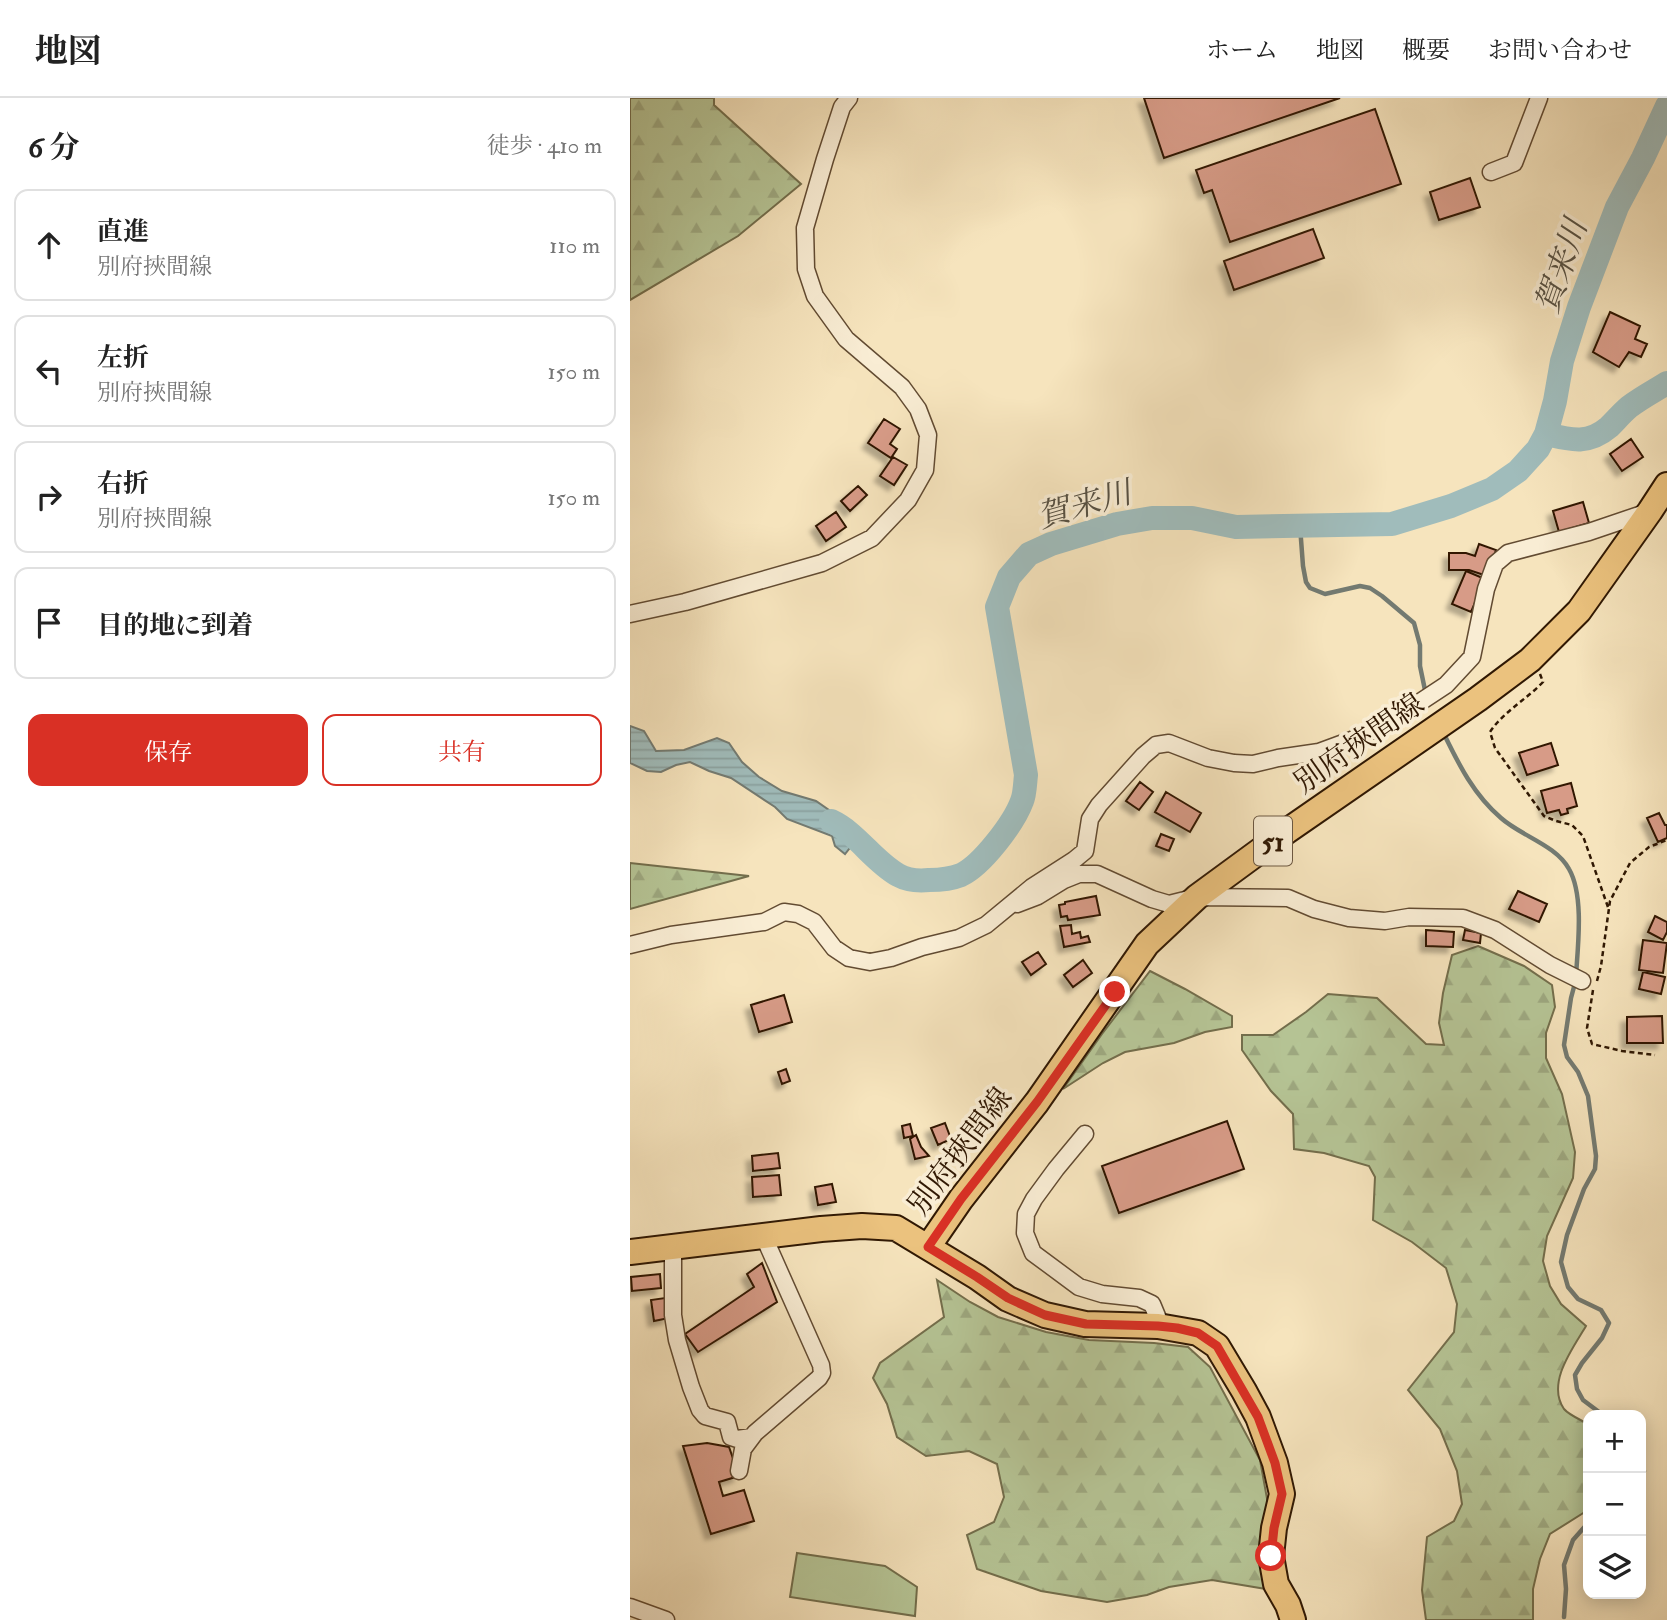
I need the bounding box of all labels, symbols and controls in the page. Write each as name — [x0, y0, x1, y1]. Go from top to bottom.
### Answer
text: 地図 — [35, 31, 101, 72]
text: ホーム — [1206, 35, 1278, 66]
text: 地図 — [1316, 35, 1364, 66]
text: 概要 — [1402, 35, 1450, 66]
text: お問い合わせ — [1488, 35, 1632, 66]
text: 6 分 — [28, 129, 79, 166]
text: 徒歩 · 410 m — [487, 131, 602, 160]
water label: 賀来川 — [1527, 212, 1597, 318]
text: 直進 — [97, 216, 149, 248]
icon: ahead — [30, 226, 68, 264]
text: 110 m — [549, 231, 600, 260]
text: 別府挾間線 — [97, 252, 212, 281]
text: 左折 — [97, 342, 149, 374]
icon: left — [30, 352, 68, 390]
text: 150 m — [547, 357, 600, 386]
text: 別府挾間線 — [97, 378, 212, 407]
text: 右折 — [97, 468, 149, 500]
water label: 賀来川 — [1033, 472, 1139, 537]
icon: right — [30, 478, 68, 516]
text: 150 m — [547, 483, 600, 512]
text: 別府挾間線 — [97, 504, 212, 533]
icon: arrive — [30, 604, 68, 642]
text: 目的地に到着 — [97, 610, 253, 642]
street label: 別府挾間線 — [1287, 685, 1431, 802]
button: 保存 — [28, 714, 308, 786]
button: 共有 — [322, 714, 602, 786]
road number: 51 — [1254, 816, 1292, 866]
route end — [1099, 976, 1130, 1007]
street label: 別府挾間線 — [900, 1080, 1020, 1222]
map controls — [1583, 1410, 1646, 1599]
button: + — [1583, 1410, 1646, 1473]
button: − — [1583, 1473, 1646, 1536]
button: layers — [1583, 1536, 1646, 1599]
route start — [1255, 1540, 1286, 1571]

